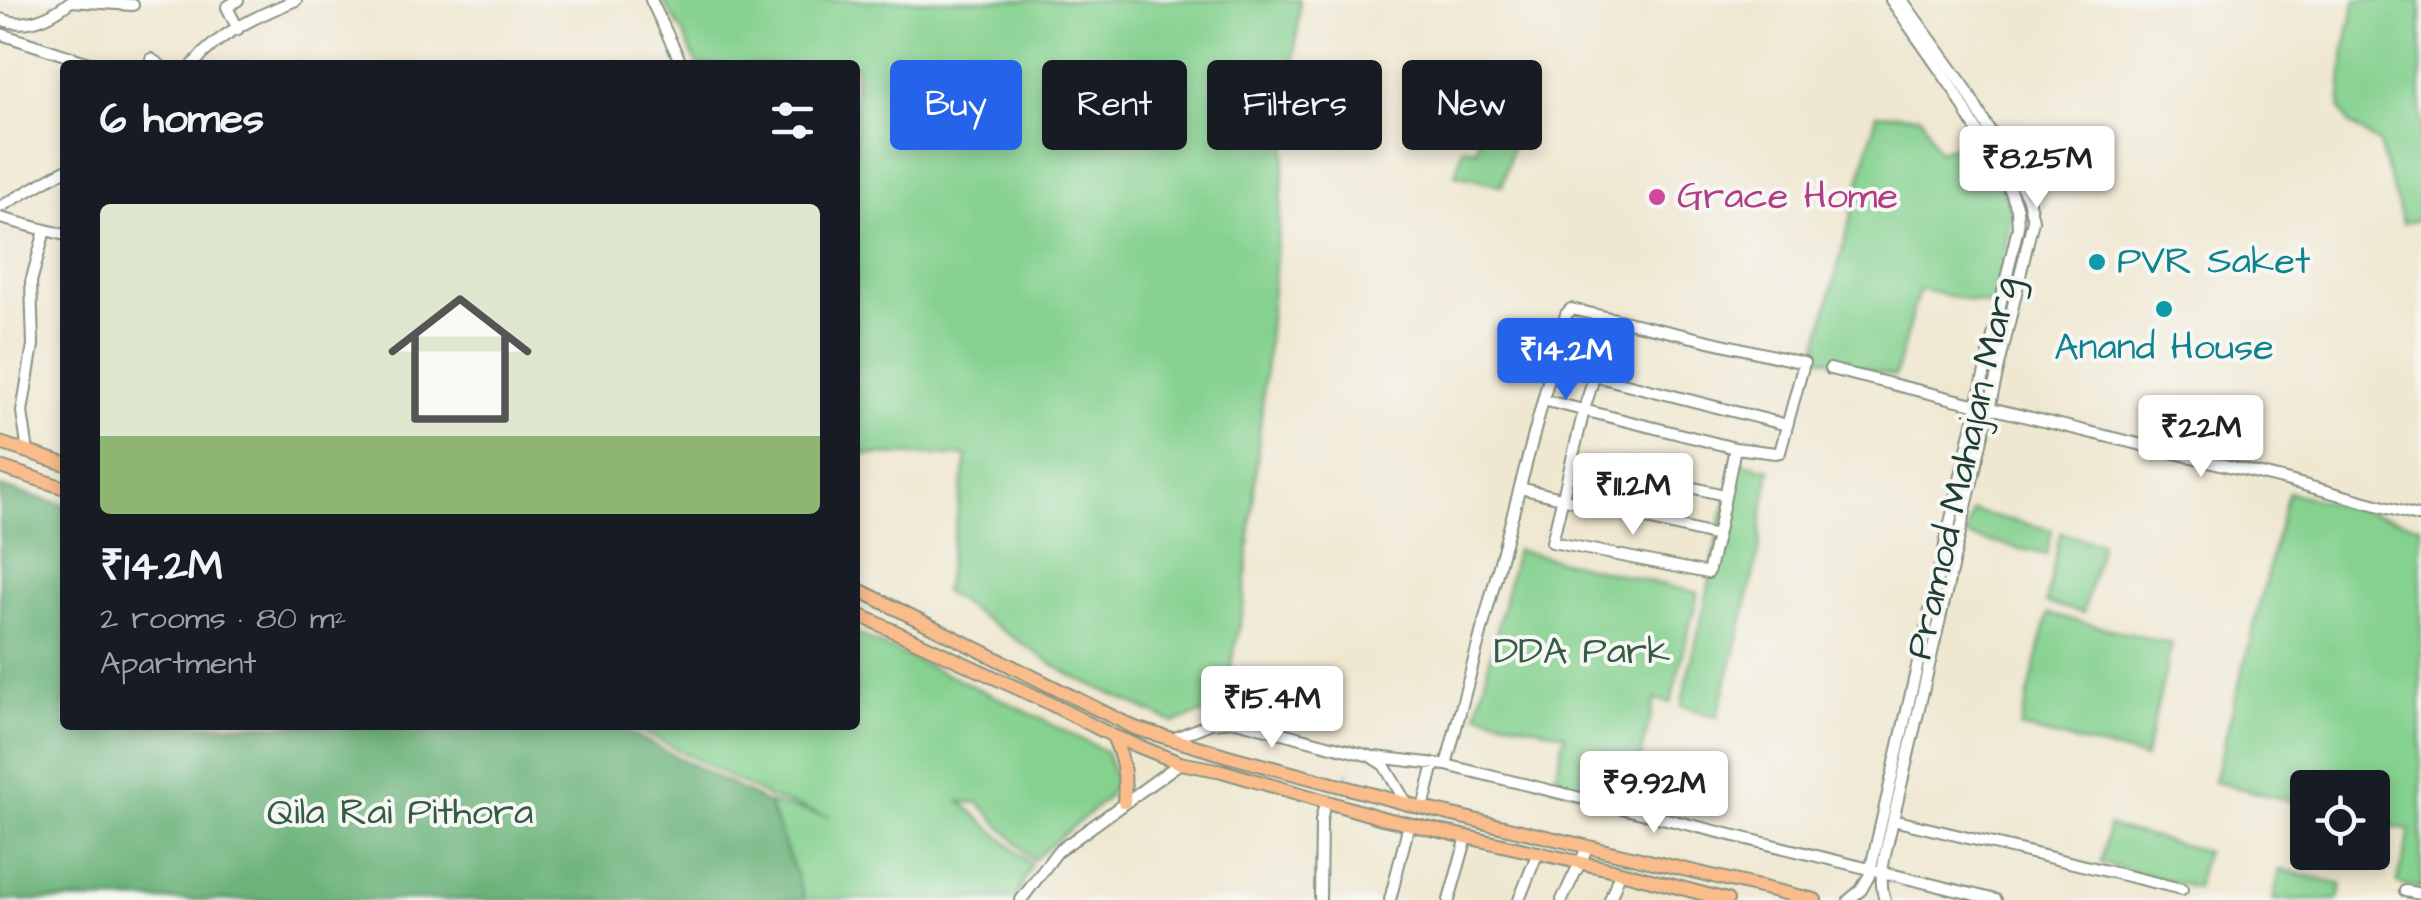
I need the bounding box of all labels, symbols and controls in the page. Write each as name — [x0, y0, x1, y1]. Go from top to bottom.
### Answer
chip: Buy — [890, 60, 1022, 150]
chip: Rent — [1042, 60, 1187, 150]
chip: Filters — [1207, 60, 1382, 150]
chip: New — [1402, 60, 1542, 150]
text: 6 homes — [100, 91, 264, 149]
icon: filters — [765, 93, 820, 148]
pin: ₹8.25M — [1956, 126, 2118, 211]
text: ₹8.25M — [1982, 136, 2093, 181]
place label: Grace Home — [1677, 171, 1898, 223]
marker: Grace Home — [1646, 186, 1668, 208]
place label: PVR Saket — [2117, 236, 2310, 288]
marker: PVR Saket — [2086, 251, 2108, 273]
icon: home — [370, 269, 550, 449]
street label: Pramod Mahajan Marg — [1894, 272, 2032, 664]
marker: Anand House — [2153, 298, 2175, 320]
pin: ₹14.2M — [1485, 318, 1647, 403]
place label: Anand House — [2054, 322, 2274, 374]
text: ₹14.2M — [1519, 328, 1613, 373]
pin: ₹22M — [2142, 395, 2260, 480]
text: ₹22M — [2160, 405, 2242, 450]
pin: ₹11.2M — [1552, 453, 1714, 538]
text: ₹11.2M — [1595, 463, 1671, 508]
text: ₹14.2M — [100, 538, 223, 596]
text: 2 rooms · 80 m² — [100, 596, 347, 641]
park label: DDA Park — [1494, 626, 1670, 678]
text: Apartment — [100, 641, 256, 686]
pin: ₹15.4M — [1191, 666, 1353, 751]
text: ₹15.4M — [1223, 676, 1321, 721]
pin: ₹9.92M — [1573, 751, 1735, 836]
text: ₹9.92M — [1602, 761, 1706, 806]
map controls — [2290, 770, 2390, 870]
button: locate — [2290, 770, 2390, 870]
park label: Qila Rai Pithora — [267, 787, 533, 839]

